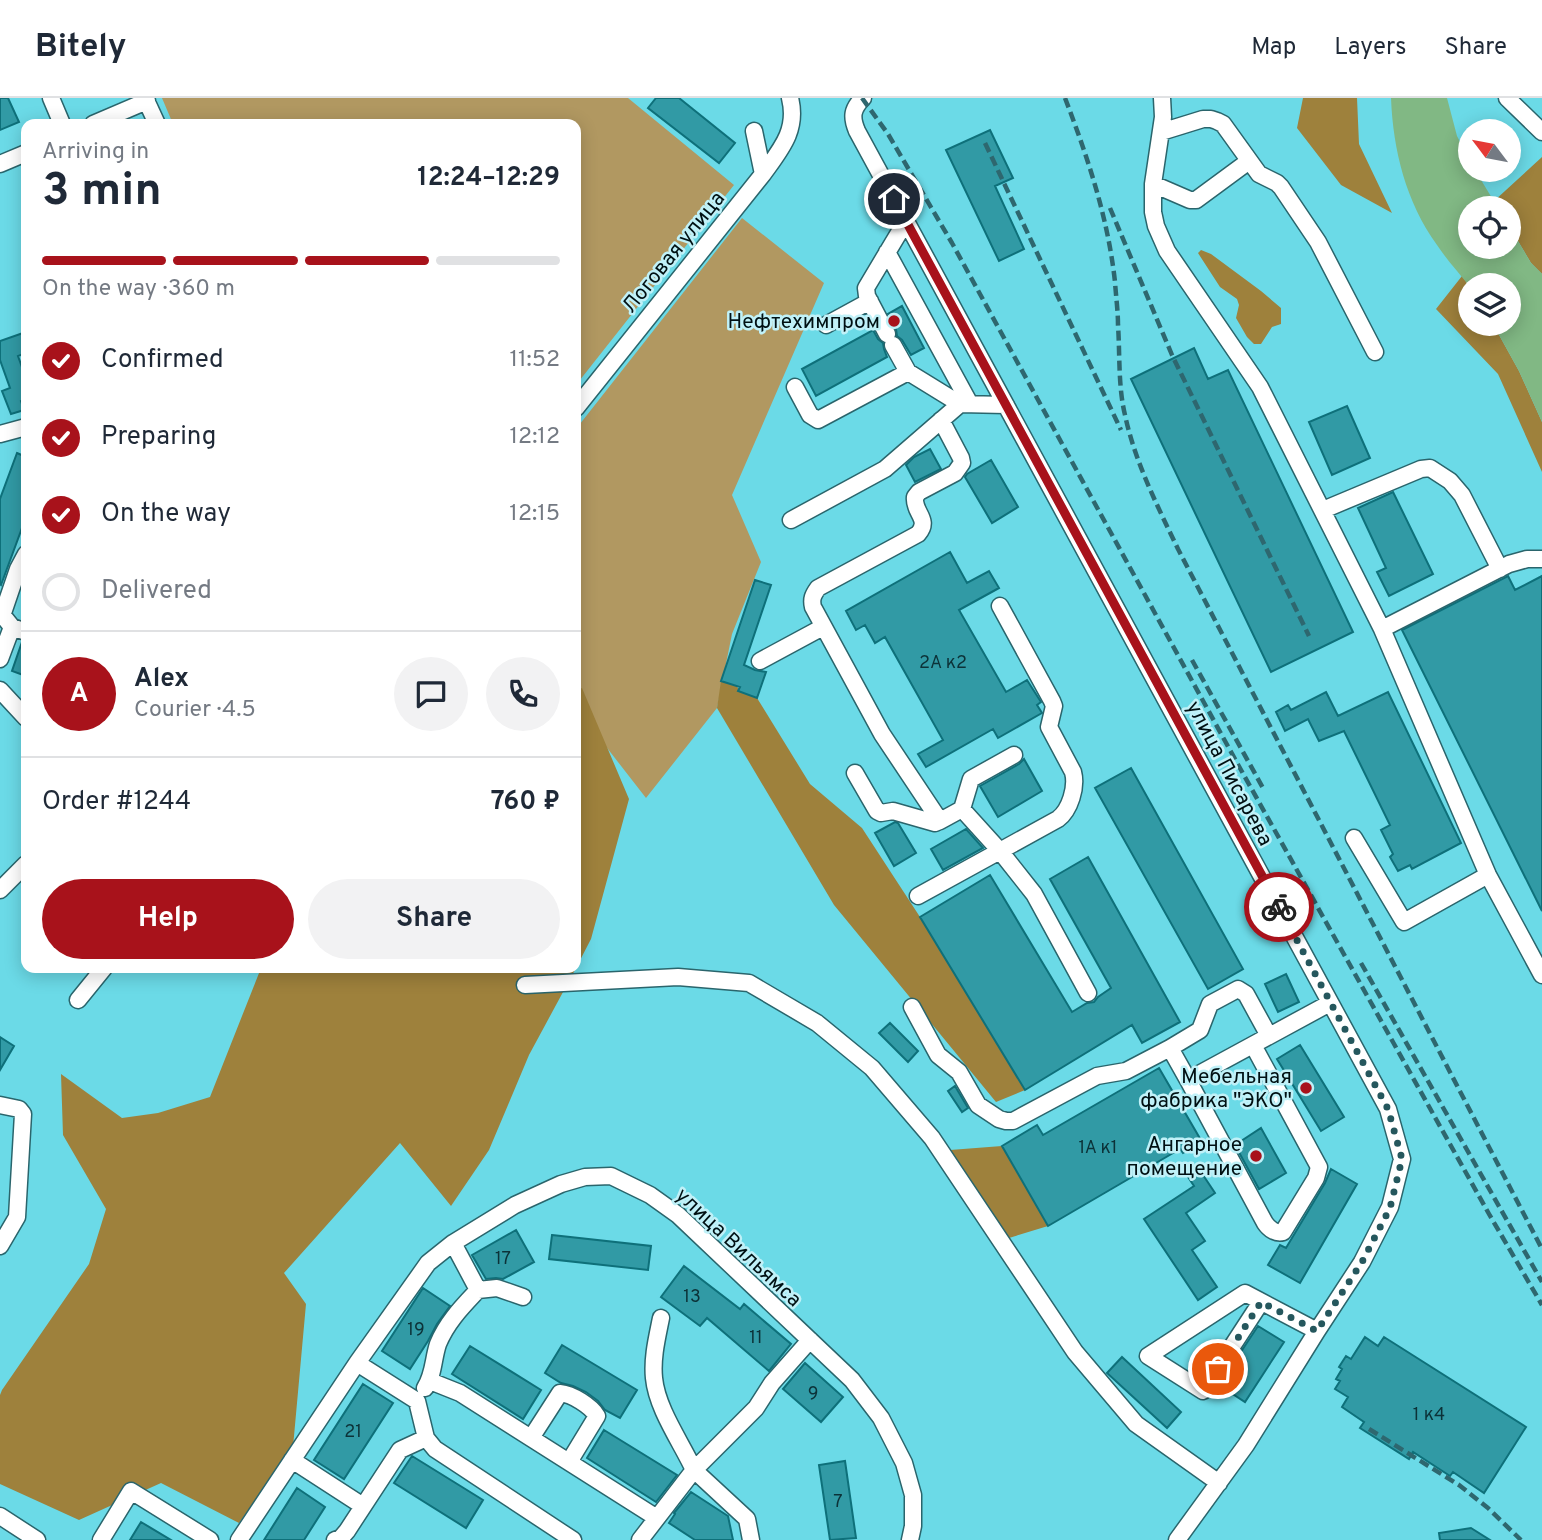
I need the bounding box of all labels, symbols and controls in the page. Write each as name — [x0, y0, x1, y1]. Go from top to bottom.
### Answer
text: Bitely — [35, 27, 127, 69]
text: Map — [1251, 33, 1296, 63]
text: Layers — [1334, 33, 1406, 63]
text: Share — [1444, 33, 1507, 63]
north arrow — [1458, 119, 1521, 182]
map controls — [1458, 119, 1521, 336]
text: Arriving in — [42, 138, 149, 167]
text: 12:24–12:29 — [417, 162, 560, 195]
text: 3 min — [42, 163, 162, 222]
pin — [864, 169, 924, 229]
icon: home — [875, 180, 913, 218]
street label: Логовая улица — [617, 187, 732, 319]
button: locate — [1458, 196, 1521, 259]
button: layers — [1458, 273, 1521, 336]
text: On the way · 360 m — [42, 275, 235, 304]
place label: Нефтехимпром — [727, 309, 880, 336]
marker: Нефтехимпром — [886, 313, 902, 329]
icon: check — [42, 342, 80, 380]
text: Confirmed — [101, 344, 224, 377]
text: 11:52 — [509, 346, 560, 375]
icon: check — [42, 419, 80, 457]
text: Preparing — [101, 421, 216, 454]
text: 12:12 — [510, 423, 560, 452]
icon: check — [42, 496, 80, 534]
text: On the way — [101, 498, 231, 531]
text: 12:15 — [509, 500, 560, 529]
text: Delivered — [101, 575, 212, 608]
house number: 2А к2 — [919, 652, 967, 675]
button: chat — [394, 657, 468, 731]
button: phone — [486, 657, 560, 731]
text: Alex — [134, 663, 189, 696]
text: A — [70, 678, 88, 711]
text: Courier · 4.5 — [134, 696, 256, 725]
street label: улица Писарева — [1179, 697, 1278, 851]
text: Order #1244 — [42, 786, 191, 819]
text: 760 ₽ — [491, 786, 560, 819]
courier — [1244, 872, 1314, 942]
button: Help — [42, 879, 294, 959]
button: Share — [308, 879, 560, 959]
icon: bike — [1260, 888, 1298, 926]
place label: Мебельная фабрика "ЭКО" — [1140, 1064, 1292, 1115]
marker: Мебельная фабрика "ЭКО" — [1298, 1080, 1314, 1096]
place label: Ангарное помещение — [1127, 1132, 1242, 1183]
house number: 1А к1 — [1079, 1137, 1117, 1160]
marker: Ангарное помещение — [1248, 1148, 1264, 1164]
street label: улица Вильямса — [669, 1183, 807, 1314]
house number: 17 — [495, 1248, 511, 1271]
house number: 13 — [683, 1286, 701, 1309]
house number: 19 — [407, 1319, 425, 1342]
house number: 11 — [749, 1327, 763, 1350]
pin — [1188, 1339, 1248, 1399]
icon: bag — [1199, 1350, 1237, 1388]
house number: 9 — [808, 1383, 818, 1406]
house number: 1 к4 — [1413, 1404, 1445, 1427]
house number: 21 — [344, 1421, 362, 1444]
house number: 7 — [833, 1491, 843, 1514]

